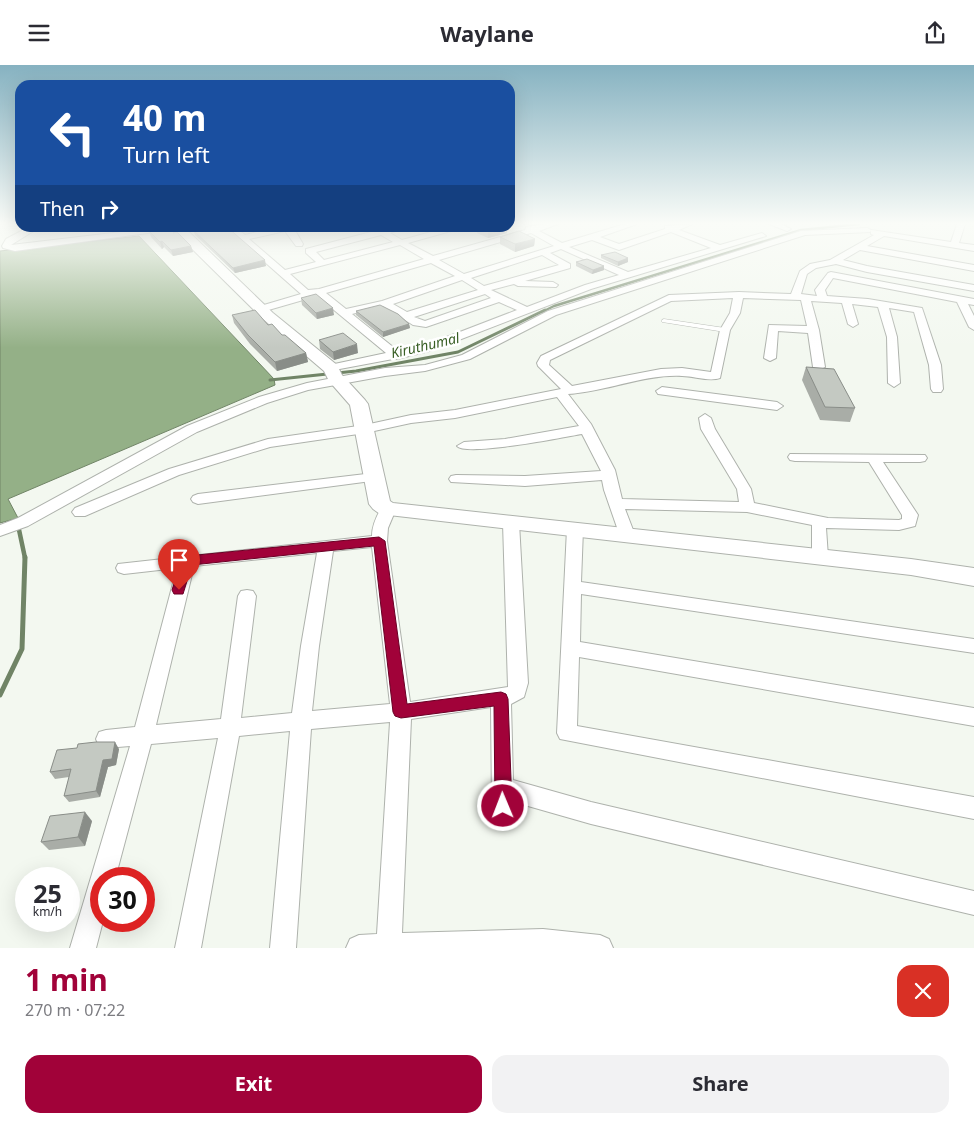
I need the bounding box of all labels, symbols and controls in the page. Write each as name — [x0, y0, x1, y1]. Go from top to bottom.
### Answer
text: Waylane — [440, 18, 534, 48]
icon: menu — [25, 19, 53, 47]
icon: share — [921, 19, 949, 47]
text: 40 m — [123, 94, 206, 141]
icon: left — [40, 100, 105, 165]
text: Turn left — [123, 139, 210, 169]
icon: right — [95, 195, 123, 223]
text: Then — [40, 196, 85, 222]
water label: Kiruthumal — [389, 328, 462, 362]
pin — [158, 539, 200, 590]
icon: arrive — [165, 546, 193, 574]
position arrow — [476, 779, 528, 831]
speed limit sign: 30 — [90, 867, 155, 932]
text: 25 — [33, 876, 62, 910]
text: km/h — [33, 903, 62, 920]
text: 1 min — [25, 959, 108, 1000]
button: close — [897, 965, 949, 1017]
text: 270 m · 07:22 — [25, 999, 125, 1021]
button: Exit — [25, 1055, 482, 1113]
button: Share — [492, 1055, 949, 1113]

